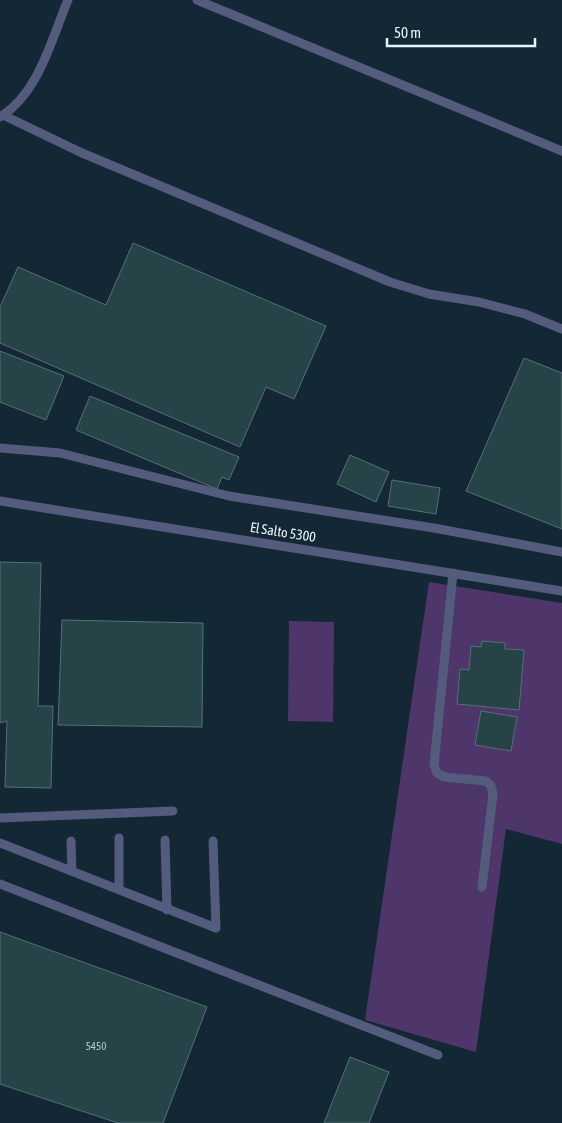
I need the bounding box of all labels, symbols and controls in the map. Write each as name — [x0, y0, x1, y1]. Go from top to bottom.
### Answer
scale bar — [387, 15, 534, 47]
text: 50 m — [394, 24, 421, 41]
street label: El Salto 5300 — [249, 519, 317, 545]
house number: 5450 — [86, 1040, 106, 1052]

